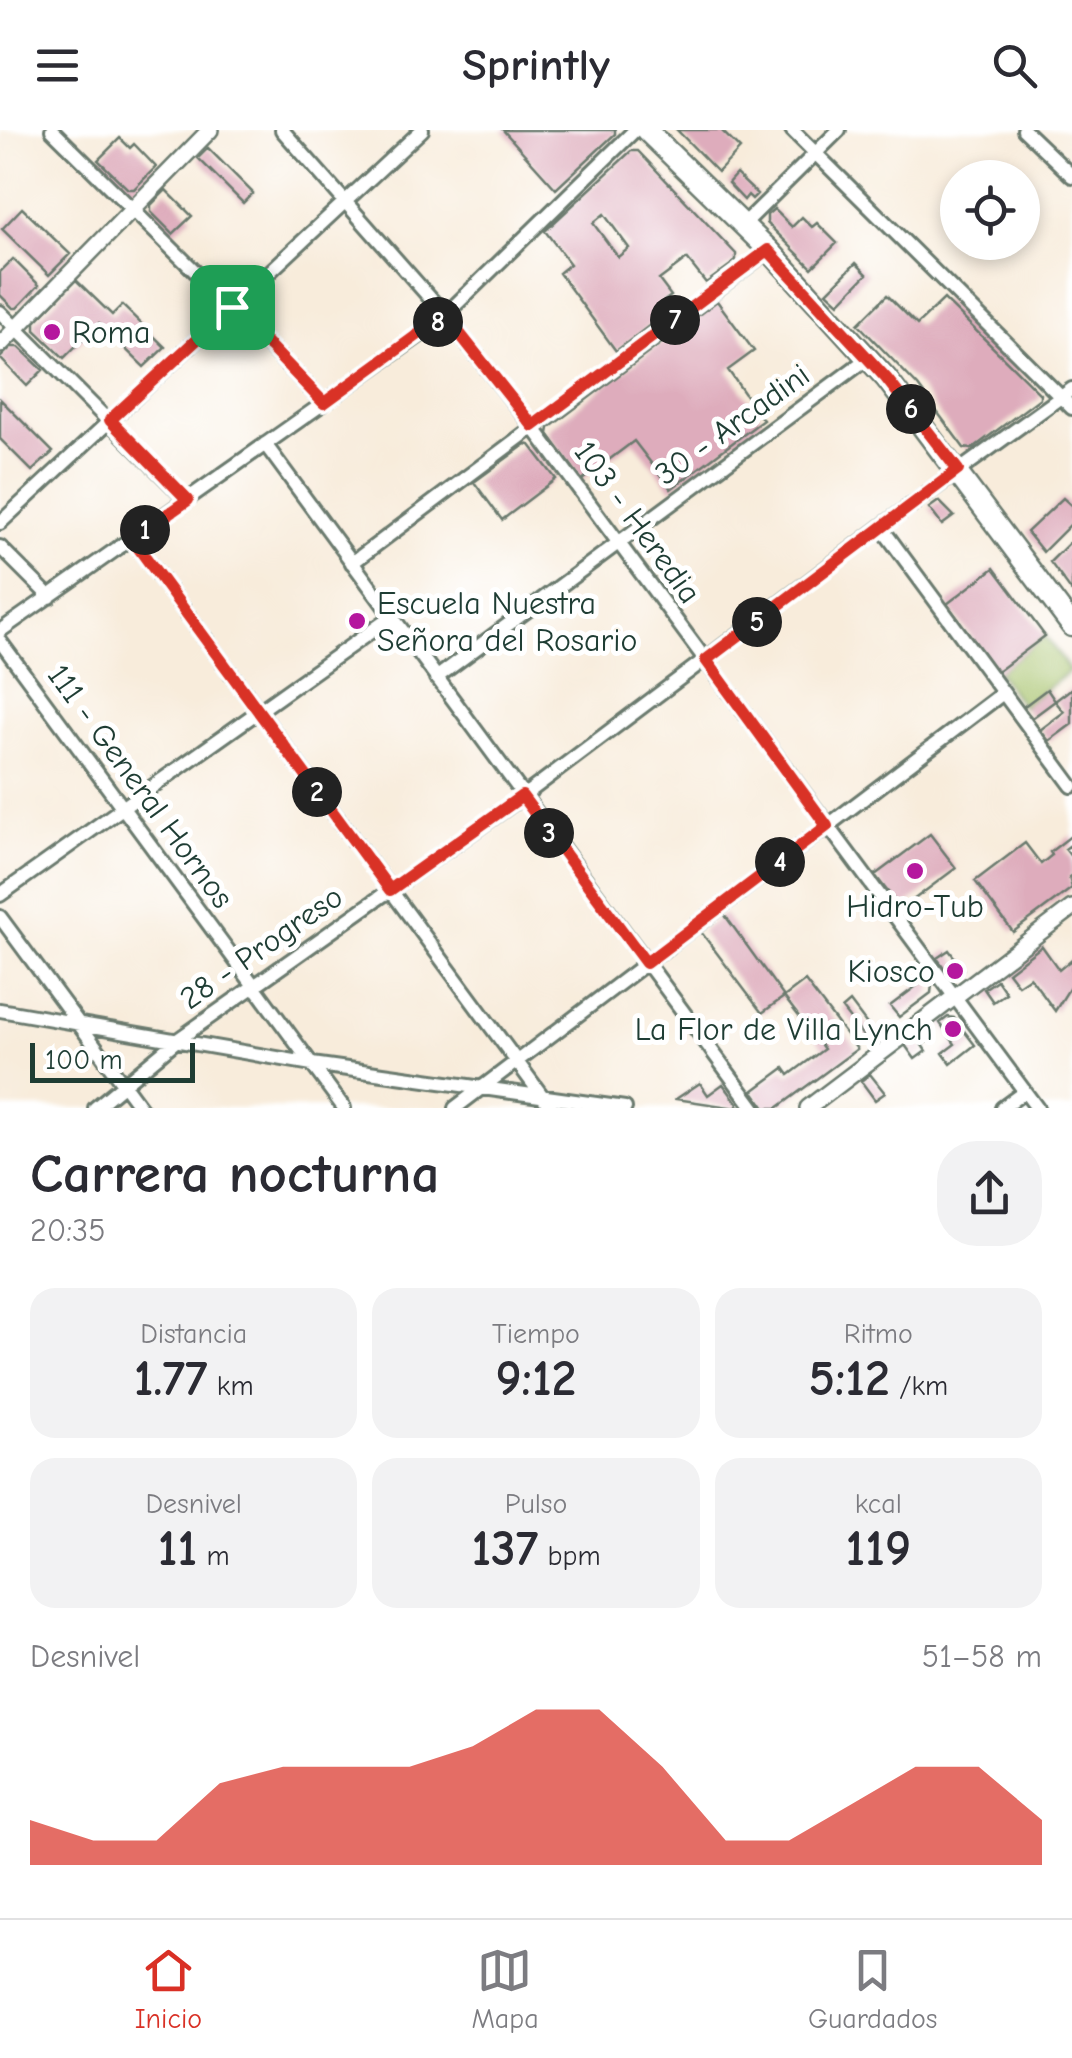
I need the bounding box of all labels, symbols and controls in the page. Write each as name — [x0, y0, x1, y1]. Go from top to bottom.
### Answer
icon: menu — [30, 38, 85, 93]
icon: search — [987, 38, 1042, 93]
text: Sprintly — [462, 39, 610, 91]
map controls — [940, 160, 1040, 260]
button: locate — [940, 160, 1040, 260]
pin — [190, 265, 275, 350]
icon: arrive — [205, 280, 260, 335]
pin: 7 — [650, 295, 700, 345]
pin: 8 — [413, 297, 463, 347]
text: 7 — [669, 304, 681, 336]
text: 8 — [431, 306, 445, 338]
place label: Roma — [72, 314, 151, 351]
marker: Roma — [41, 321, 63, 343]
street label: 30 - Arcadini — [648, 356, 817, 493]
pin: 6 — [886, 384, 936, 434]
text: 6 — [904, 393, 918, 425]
street label: 103 - Heredia — [567, 434, 709, 610]
pin: 1 — [120, 505, 170, 555]
text: 1 — [139, 514, 151, 546]
place label: Escuela Nuestra Señora del Rosario — [377, 585, 637, 659]
pin: 5 — [732, 597, 782, 647]
text: 5 — [750, 606, 764, 638]
marker: Escuela Nuestra Señora del Rosario — [346, 610, 368, 632]
street label: 111 - General Hornos — [40, 657, 241, 915]
pin: 2 — [292, 767, 342, 817]
text: 2 — [310, 776, 324, 808]
pin: 3 — [524, 808, 574, 858]
text: 3 — [542, 817, 556, 849]
pin: 4 — [755, 837, 805, 887]
text: 4 — [773, 846, 787, 878]
marker: Hidro-Tub — [904, 860, 926, 882]
street label: 28 - Progreso — [173, 878, 350, 1017]
place label: Hidro-Tub — [846, 888, 984, 925]
place label: Kiosco — [848, 953, 935, 990]
marker: Kiosco — [944, 960, 966, 982]
place label: La Flor de Villa Lynch — [635, 1011, 933, 1048]
marker: La Flor de Villa Lynch — [942, 1018, 964, 1040]
scale bar — [30, 1038, 195, 1083]
text: 100 m — [45, 1044, 123, 1076]
button: share — [937, 1141, 1042, 1246]
text: Carrera nocturna — [30, 1142, 439, 1206]
text: 20:35 — [30, 1212, 106, 1249]
text: Distancia — [140, 1318, 247, 1350]
text: Tiempo — [492, 1318, 580, 1350]
text: Ritmo — [844, 1318, 913, 1350]
text: 1.77 — [134, 1350, 207, 1408]
text: 9:12 — [495, 1350, 577, 1408]
text: 5:12 — [808, 1350, 890, 1408]
text: km — [207, 1370, 254, 1402]
text: /km — [890, 1370, 948, 1402]
text: Desnivel — [145, 1488, 242, 1520]
text: Pulso — [505, 1488, 567, 1520]
text: kcal — [855, 1488, 902, 1520]
text: 11 — [158, 1520, 197, 1578]
text: 137 — [471, 1520, 538, 1578]
text: 119 — [846, 1520, 911, 1578]
text: m — [197, 1540, 230, 1572]
text: bpm — [538, 1540, 601, 1572]
text: Desnivel — [30, 1638, 140, 1675]
text: 51–58 m — [922, 1638, 1042, 1675]
tab: Inicio — [135, 1943, 202, 2035]
tab: Mapa — [471, 1943, 539, 2035]
tab: Guardados — [808, 1943, 937, 2035]

